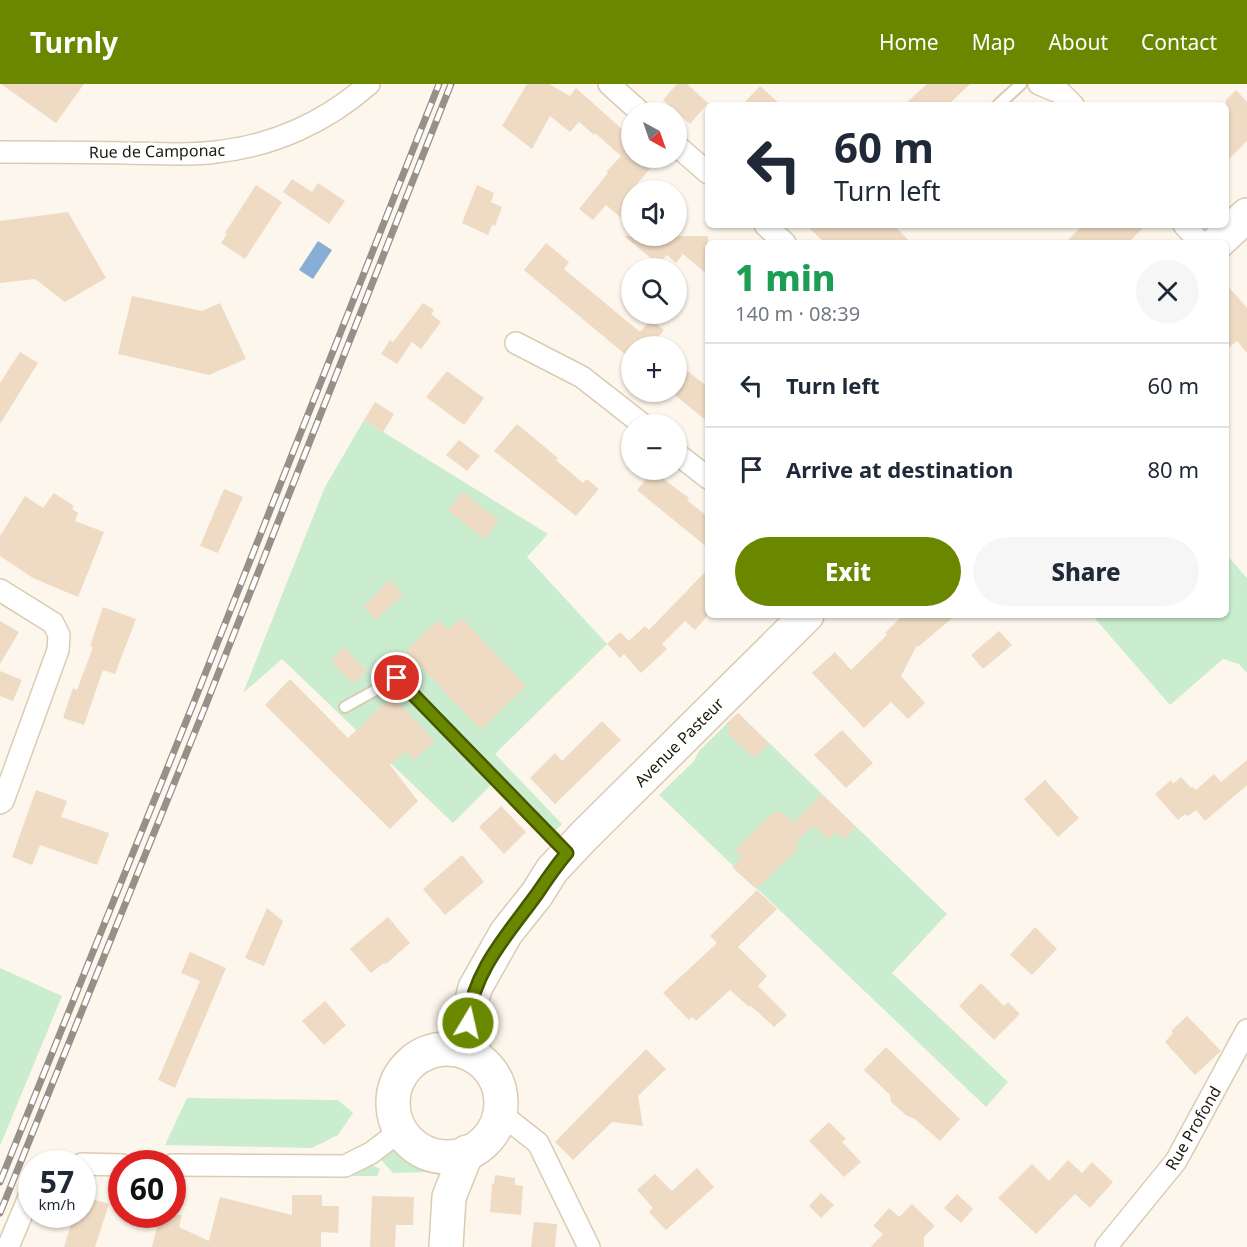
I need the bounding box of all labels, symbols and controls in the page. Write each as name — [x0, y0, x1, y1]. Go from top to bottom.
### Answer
text: Turnly — [30, 23, 118, 61]
text: Home — [879, 28, 939, 56]
text: Map — [972, 28, 1015, 56]
text: About — [1048, 28, 1108, 56]
text: Contact — [1141, 28, 1217, 56]
north arrow — [621, 102, 687, 168]
map controls — [621, 102, 687, 480]
text: 60 m — [834, 118, 934, 175]
icon: left — [735, 126, 813, 204]
street label: Rue de Camponac — [89, 139, 226, 163]
text: Turn left — [834, 172, 940, 209]
button: sound — [621, 180, 687, 246]
text: 1 min — [735, 253, 836, 302]
button: search — [621, 258, 687, 324]
button: close — [1136, 260, 1199, 323]
text: 140 m · 08:39 — [735, 300, 860, 327]
button: + — [621, 336, 687, 402]
icon: left — [735, 369, 768, 402]
text: Turn left — [786, 370, 880, 400]
text: 60 m — [1148, 370, 1199, 400]
button: − — [621, 414, 687, 480]
icon: arrive — [735, 453, 768, 486]
text: Arrive at destination — [786, 454, 1013, 484]
text: 80 m — [1148, 454, 1199, 484]
button: Exit — [735, 537, 961, 606]
button: Share — [973, 537, 1199, 606]
pin — [371, 652, 422, 703]
icon: arrive — [380, 661, 413, 694]
street label: Avenue Pasteur — [630, 692, 729, 791]
position arrow — [436, 991, 500, 1055]
street label: Rue Profond — [1160, 1082, 1226, 1174]
speed limit sign: 60 — [108, 1150, 186, 1228]
text: 57 — [40, 1161, 74, 1202]
text: km/h — [39, 1194, 75, 1214]

